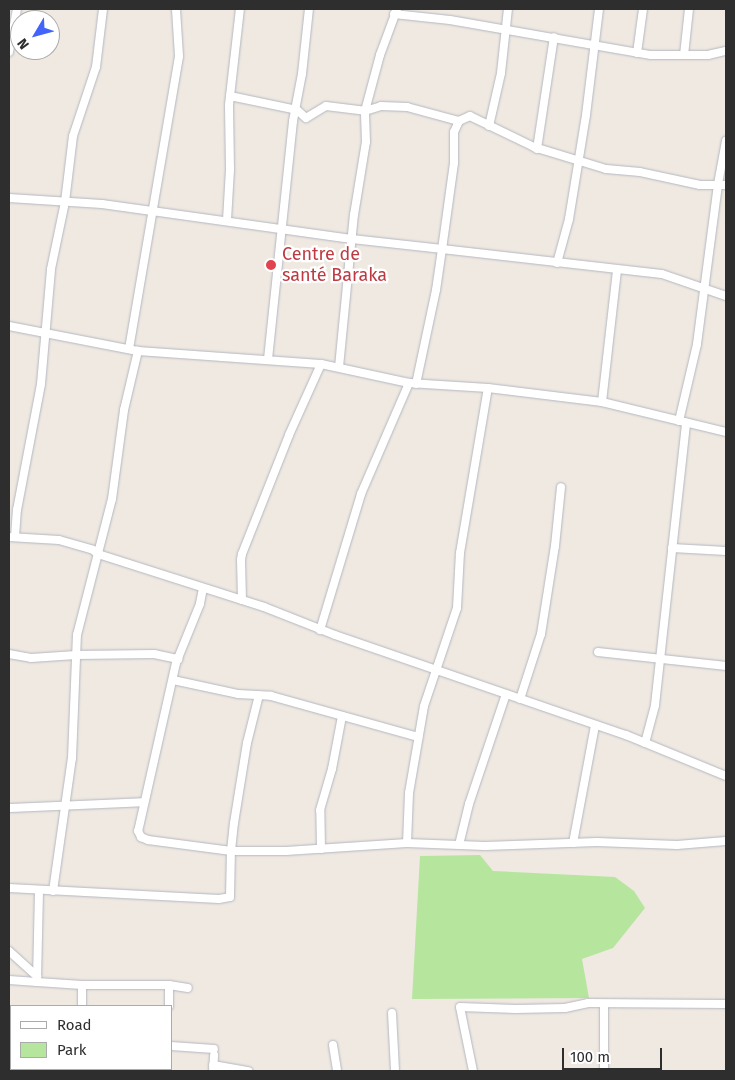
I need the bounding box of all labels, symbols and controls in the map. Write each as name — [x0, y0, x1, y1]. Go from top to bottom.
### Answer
north arrow — [10, 10, 60, 60]
text: N — [14, 35, 33, 53]
place label: Centre de santé Baraka — [282, 244, 387, 286]
marker: Centre de santé Baraka — [264, 258, 278, 272]
legend — [10, 1005, 172, 1070]
text: Road — [57, 1016, 92, 1034]
scale bar — [565, 1038, 665, 1070]
text: Park — [57, 1041, 87, 1059]
text: 100 m — [570, 1048, 610, 1066]

